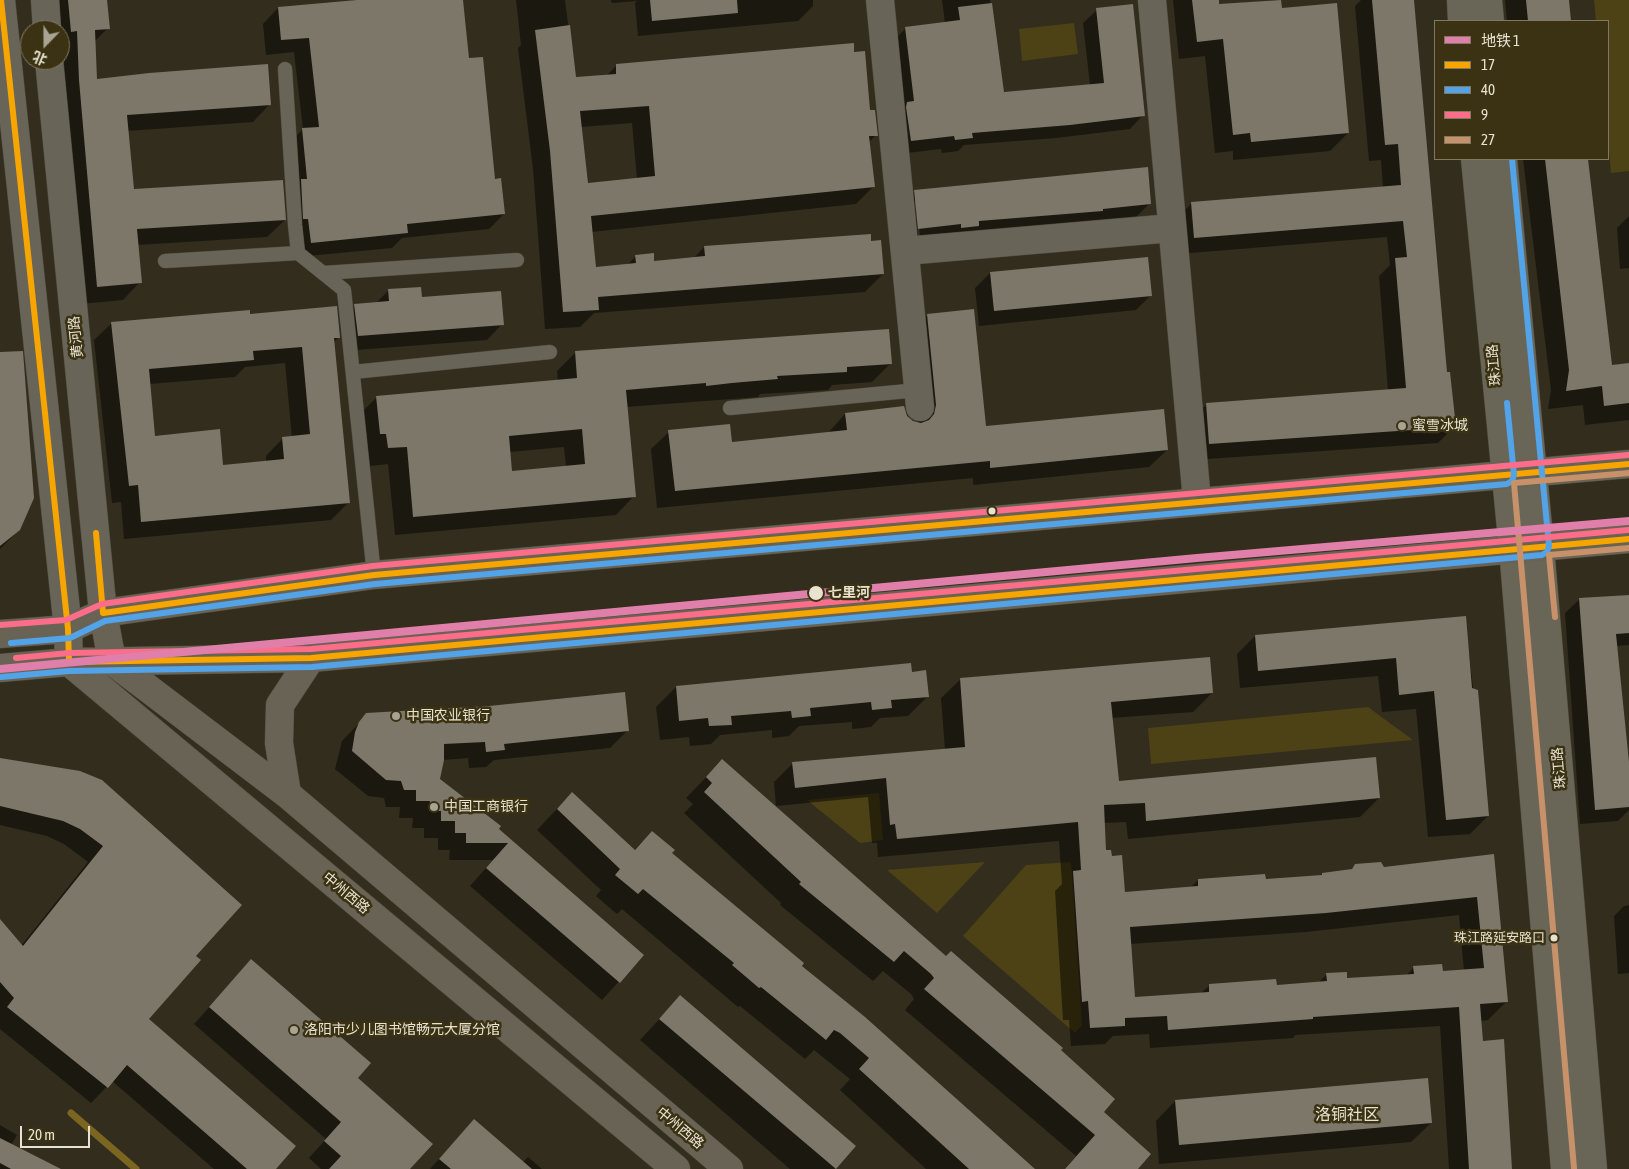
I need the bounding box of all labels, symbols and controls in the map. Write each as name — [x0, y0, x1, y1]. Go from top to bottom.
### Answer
north arrow — [20, 20, 70, 70]
legend — [1434, 20, 1609, 160]
text: 地铁 1 — [1481, 32, 1520, 49]
text: 北 — [30, 48, 49, 68]
text: 17 — [1481, 56, 1495, 73]
text: 40 — [1481, 81, 1495, 98]
text: 9 — [1481, 106, 1488, 123]
text: 27 — [1481, 131, 1495, 148]
street label: 黄河路 — [65, 315, 87, 359]
street label: 珠江路 — [1484, 343, 1504, 387]
place label: 蜜雪冰城 — [1412, 418, 1468, 434]
marker: 蜜雪冰城 — [1396, 420, 1408, 432]
unlabelled marker — [987, 506, 997, 516]
marker: 七里河 — [807, 584, 825, 602]
place label: 七里河 — [828, 585, 870, 601]
place label: 中国农业银行 — [406, 708, 490, 724]
marker: 中国农业银行 — [390, 710, 402, 722]
street label: 珠江路 — [1549, 746, 1569, 790]
place label: 中国工商银行 — [444, 799, 528, 815]
marker: 中国工商银行 — [428, 801, 440, 813]
street label: 中州西路 — [319, 869, 373, 917]
place label: 珠江路延安路口 — [1454, 930, 1545, 946]
marker: 珠江路延安路口 — [1549, 933, 1559, 943]
place label: 洛阳市少儿图书馆畅元大厦分馆 — [304, 1022, 500, 1038]
marker: 洛阳市少儿图书馆畅元大厦分馆 — [288, 1024, 300, 1036]
street label: 中州西路 — [653, 1104, 707, 1152]
district label: 洛铜社区 — [1315, 1105, 1379, 1125]
scale bar — [22, 1116, 92, 1148]
text: 20 m — [28, 1126, 55, 1143]

